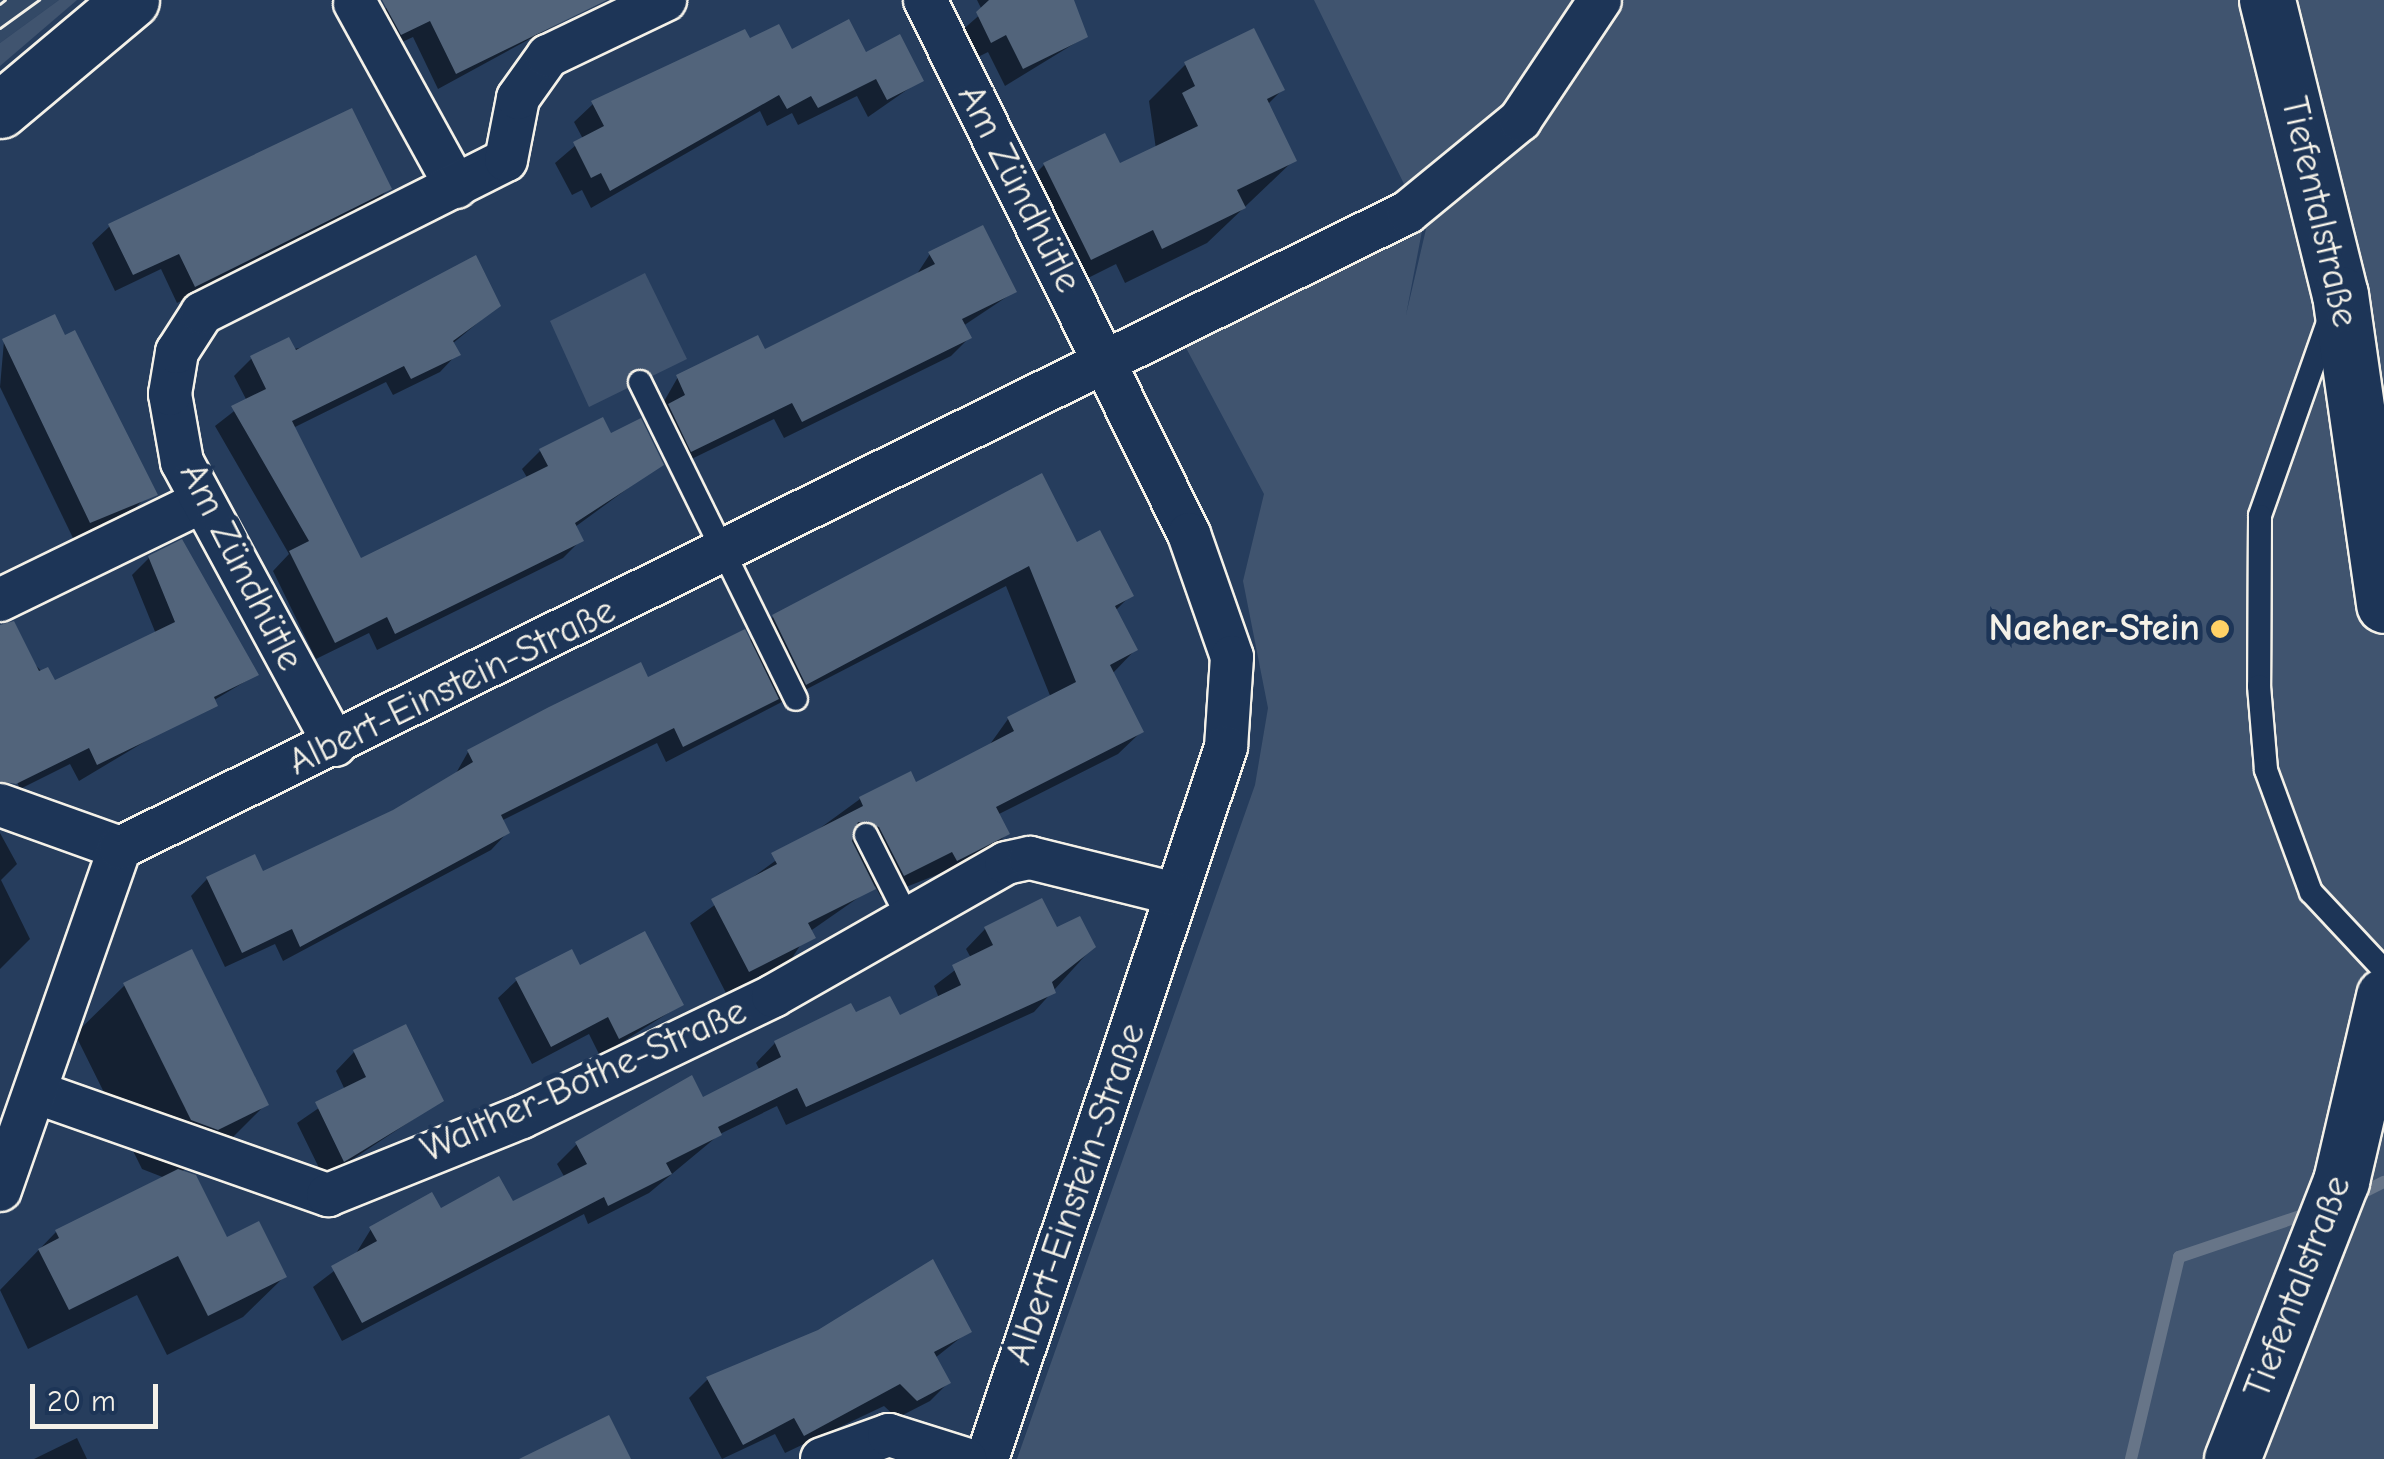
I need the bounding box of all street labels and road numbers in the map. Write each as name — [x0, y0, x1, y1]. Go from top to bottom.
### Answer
street label: Am Zündhütle — [947, 78, 1091, 300]
street label: Tiefentalstraße — [2270, 92, 2368, 332]
street label: Am Zündhütle — [169, 456, 313, 678]
street label: Albert-Einstein-Straße — [281, 588, 623, 786]
street label: Walther-Bothe-Straße — [414, 989, 754, 1173]
street label: Albert-Einstein-Straße — [996, 1017, 1156, 1371]
street label: Tiefentalstraße — [2235, 1169, 2361, 1405]

